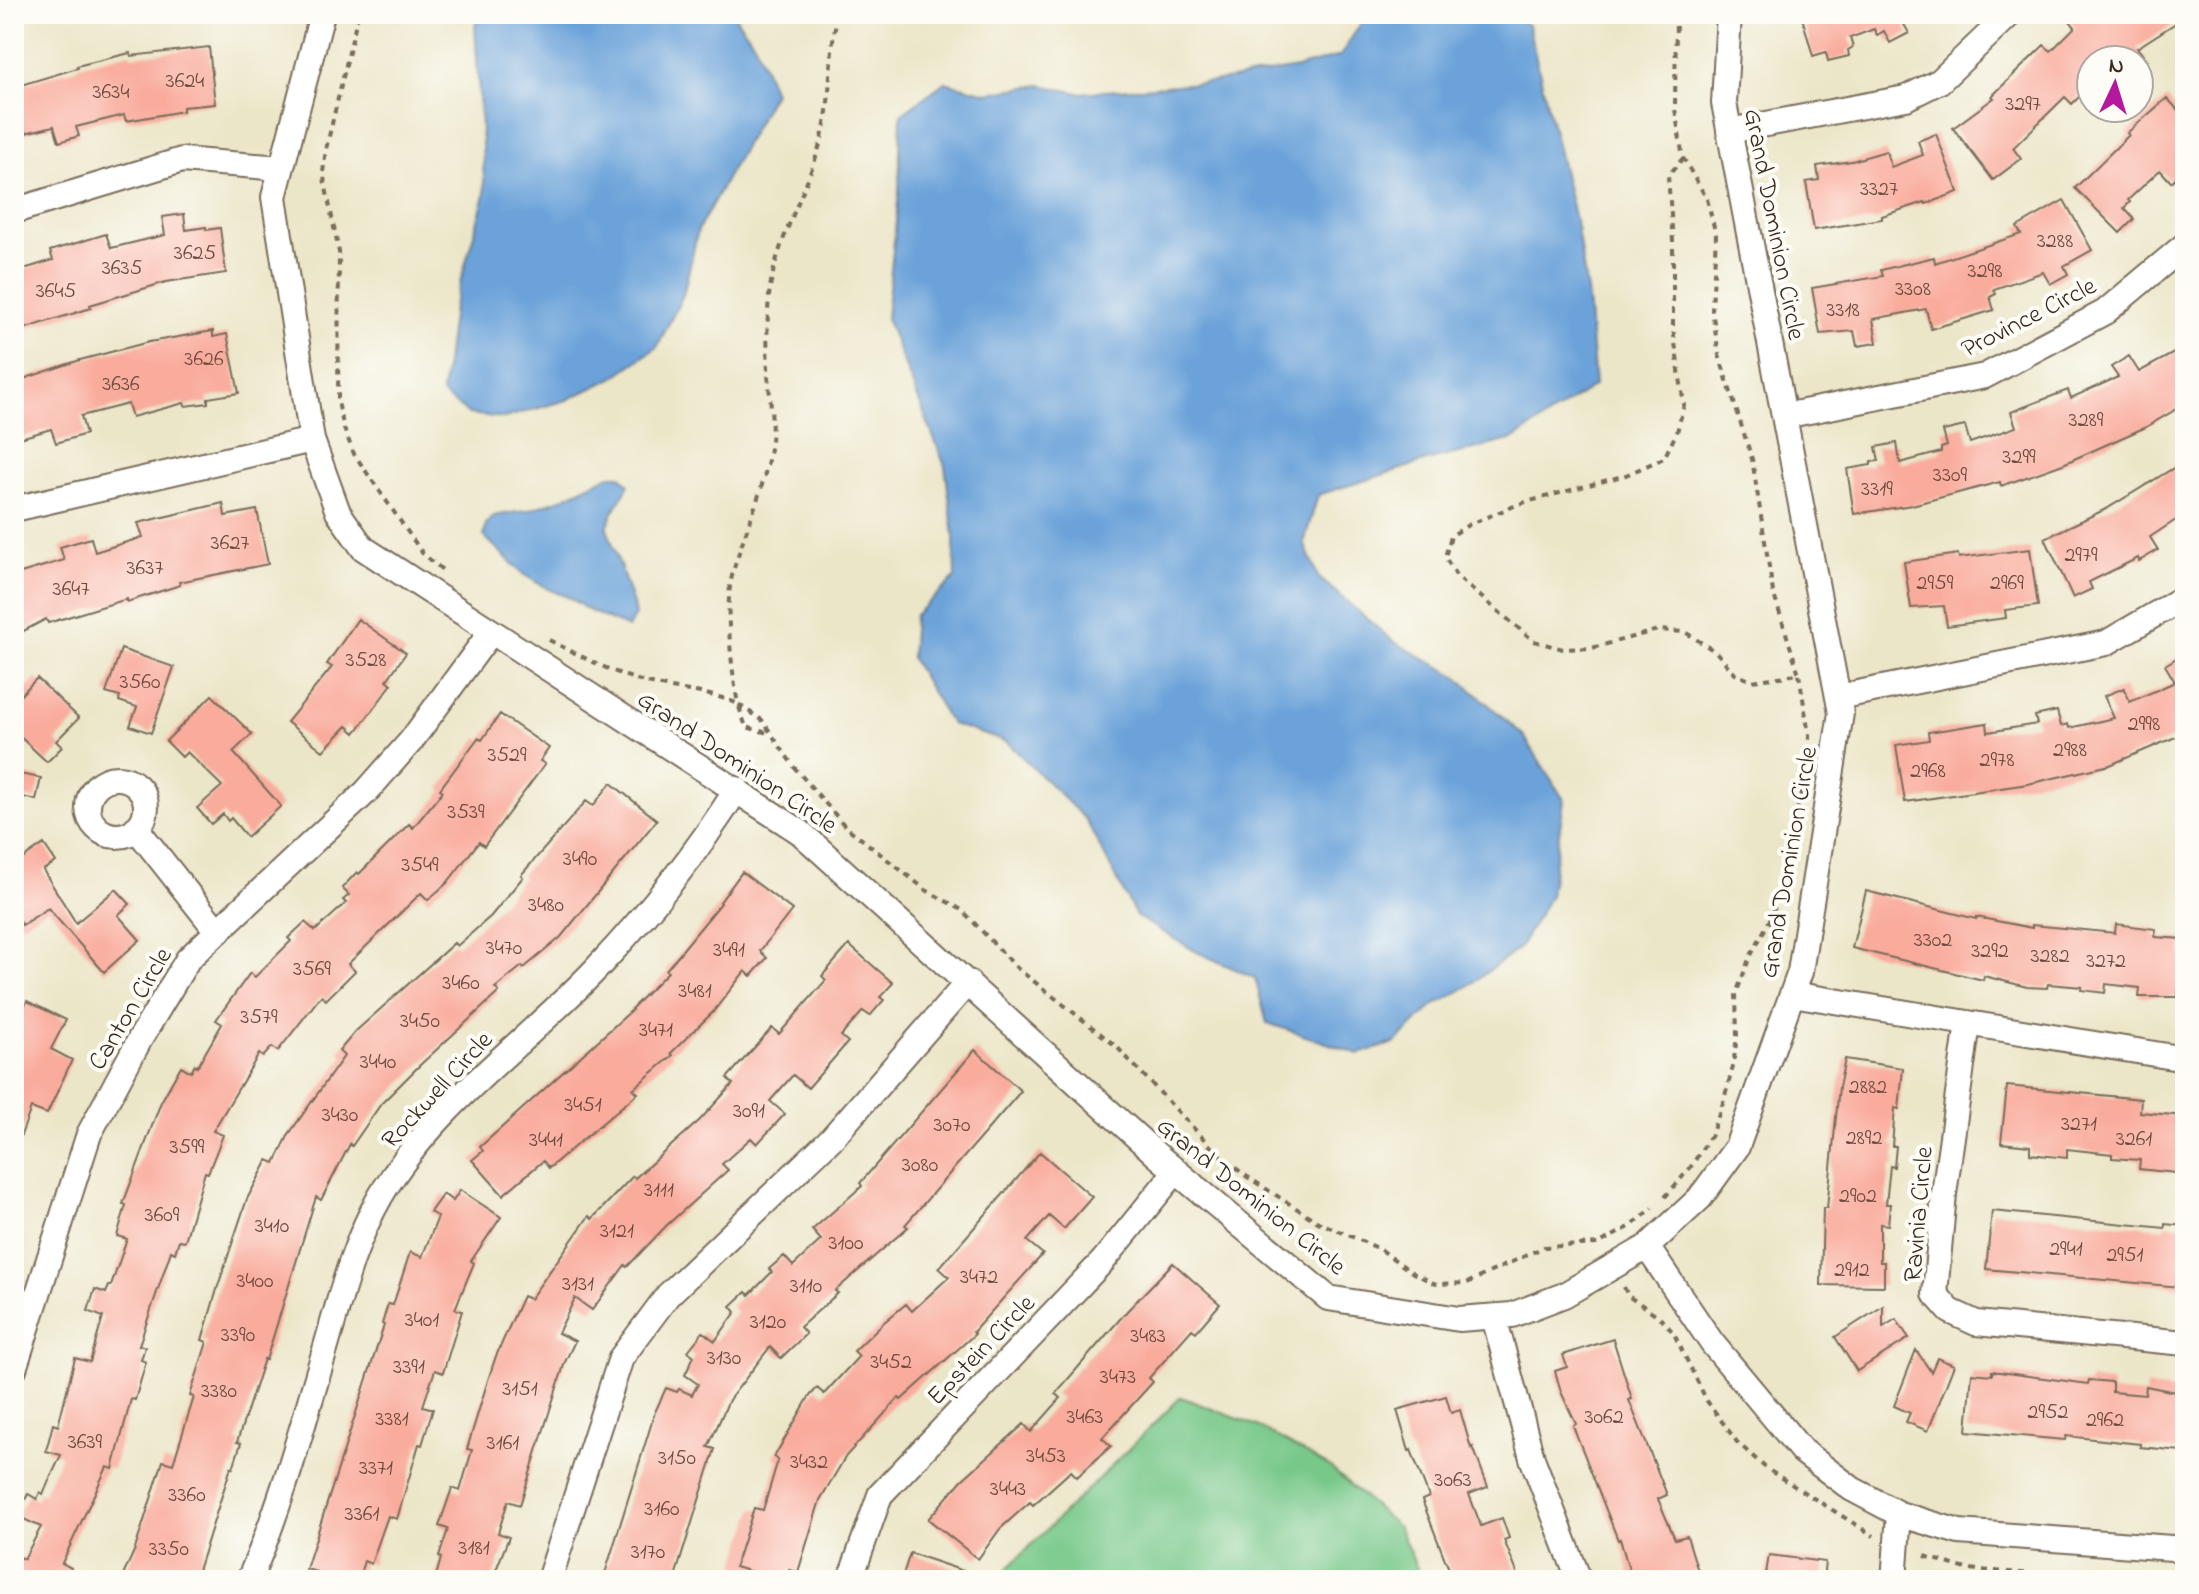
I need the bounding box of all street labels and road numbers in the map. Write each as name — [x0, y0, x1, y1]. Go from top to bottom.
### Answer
street label: Grand Dominion Circle — [1732, 106, 1814, 344]
street label: Province Circle — [1955, 268, 2104, 369]
street label: Grand Dominion Circle — [628, 682, 845, 845]
street label: Grand Dominion Circle — [1751, 743, 1829, 981]
street label: Canton Circle — [80, 941, 183, 1078]
street label: Rockwell Circle — [373, 1023, 503, 1159]
street label: Grand Dominion Circle — [1147, 1109, 1354, 1286]
street label: Ravinia Circle — [1895, 1145, 1945, 1284]
street label: Epstein Circle — [919, 1287, 1045, 1415]

